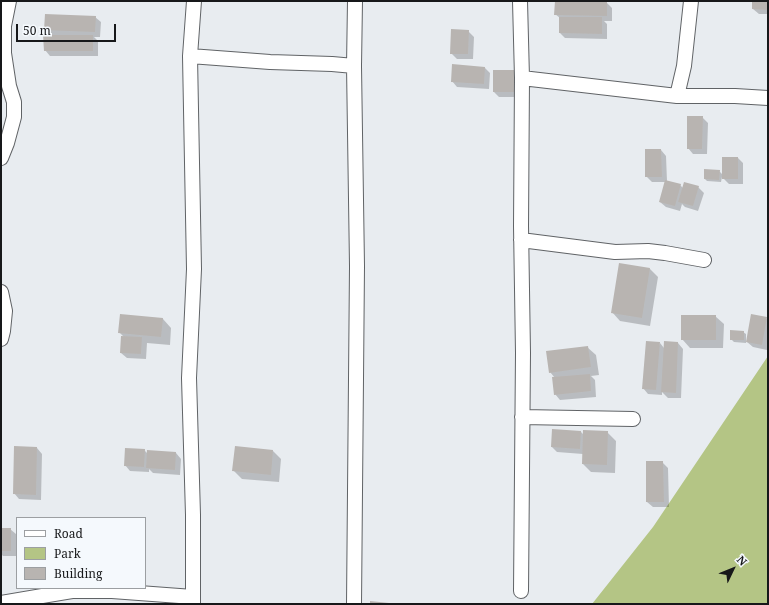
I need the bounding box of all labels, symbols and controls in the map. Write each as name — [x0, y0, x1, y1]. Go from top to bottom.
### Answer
scale bar — [18, 16, 118, 42]
text: 50 m — [23, 22, 51, 39]
legend — [16, 517, 146, 589]
text: Road — [54, 525, 83, 542]
text: Park — [54, 545, 81, 562]
north arrow — [713, 549, 753, 589]
text: N — [734, 552, 751, 569]
text: Building — [54, 565, 102, 582]

